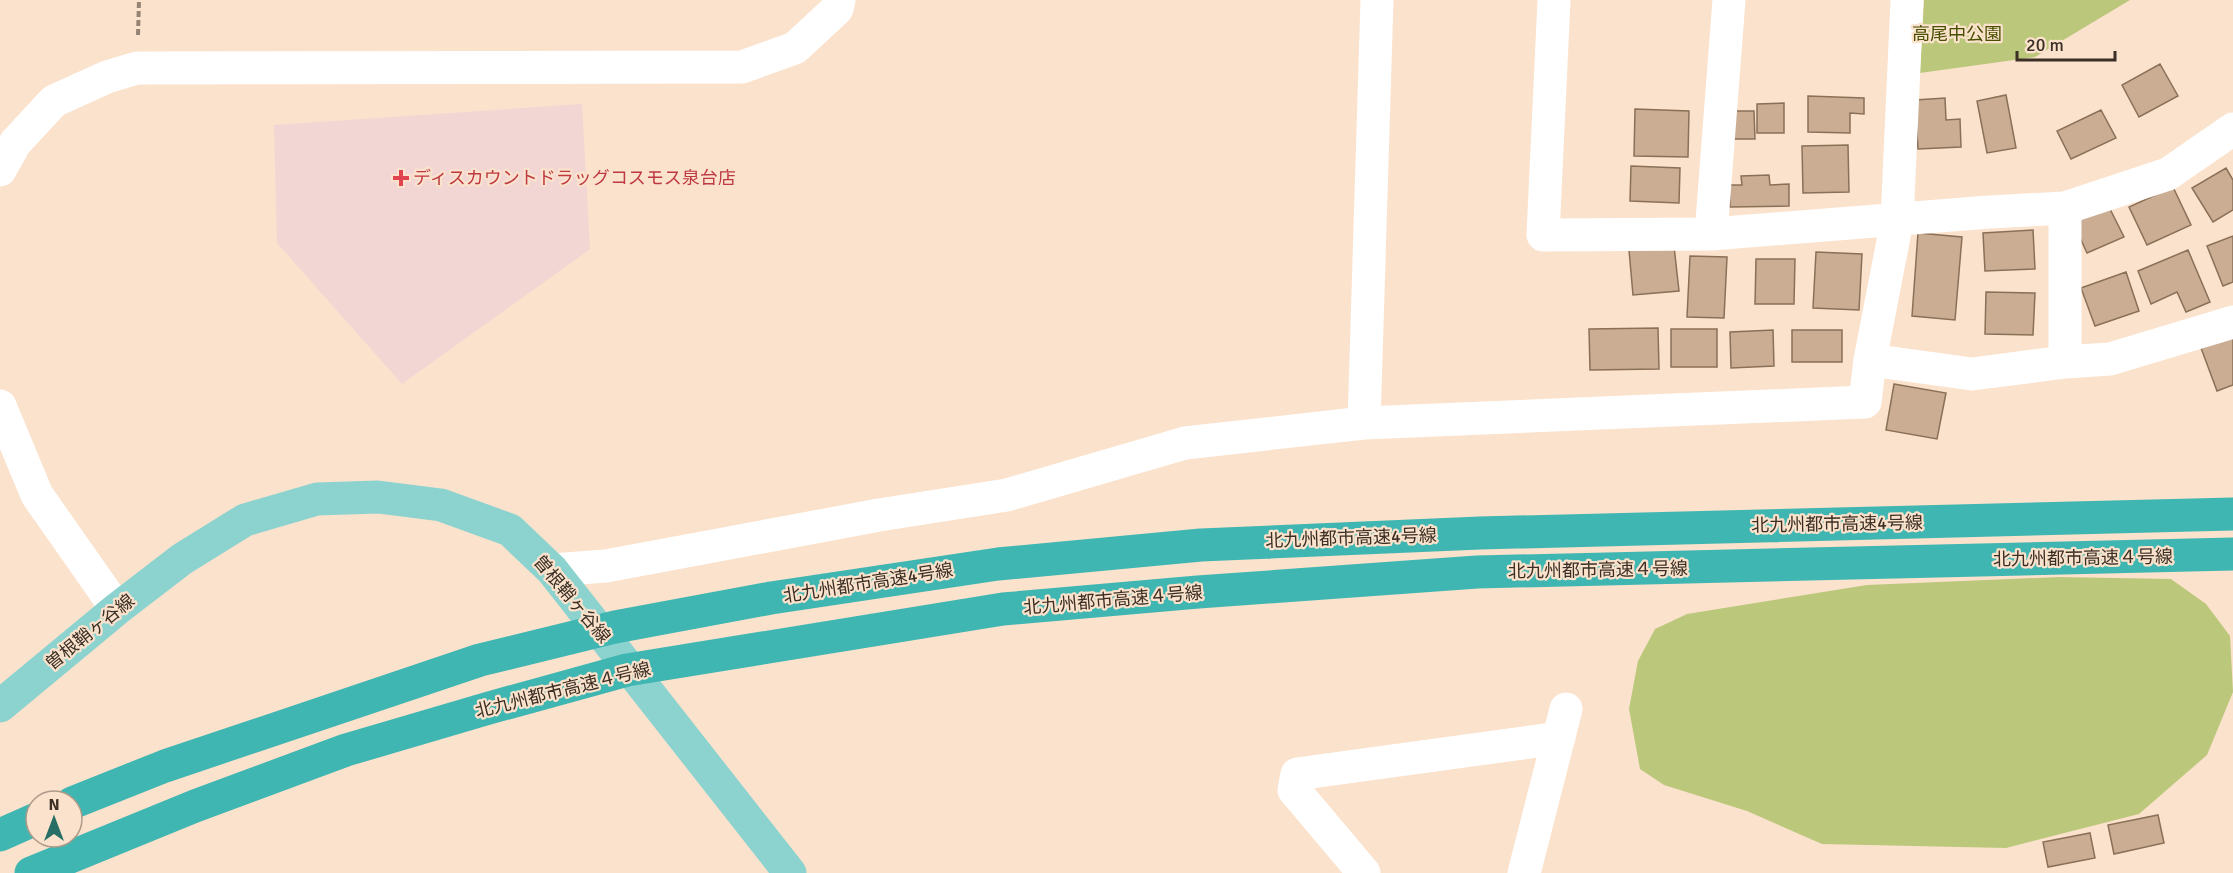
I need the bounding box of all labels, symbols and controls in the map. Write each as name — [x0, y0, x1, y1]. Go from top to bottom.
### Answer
park label: 高尾中公園 — [1912, 23, 2002, 45]
scale bar — [2017, 24, 2114, 62]
text: 20 m — [2026, 34, 2064, 56]
place label: ディスカウントドラッグコスモス泉台店 — [413, 167, 736, 189]
marker: ディスカウントドラッグコスモス泉台店 — [394, 171, 408, 185]
street label: 北九州都市高速4号線 — [1751, 512, 1923, 536]
street label: 北九州都市高速4号線 — [1265, 524, 1437, 552]
street label: 北九州都市高速４号線 — [1993, 545, 2173, 571]
street label: 曽根鞘ヶ谷線 — [529, 551, 615, 647]
street label: 北九州都市高速４号線 — [1508, 557, 1688, 583]
street label: 北九州都市高速4号線 — [781, 559, 955, 607]
street label: 北九州都市高速４号線 — [1022, 581, 1204, 619]
street label: 曽根鞘ヶ谷線 — [41, 589, 139, 675]
street label: 北九州都市高速４号線 — [473, 658, 653, 722]
north arrow — [24, 789, 84, 849]
text: N — [48, 795, 60, 815]

